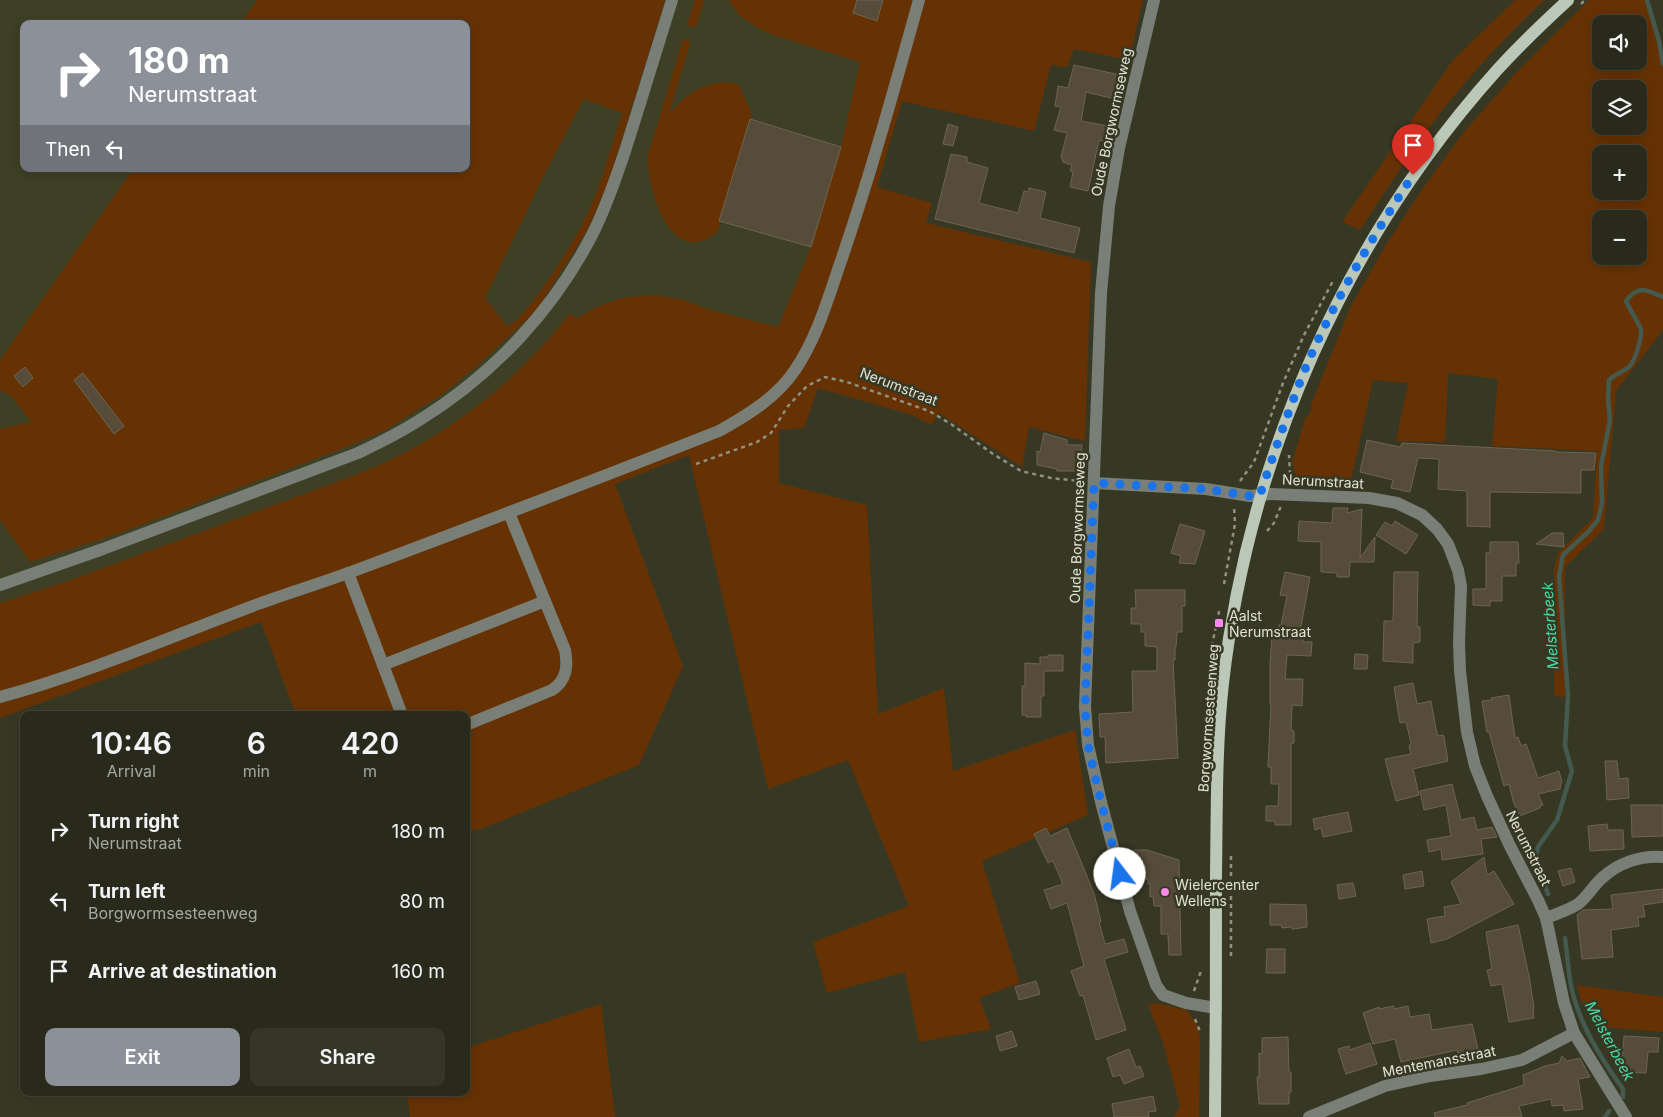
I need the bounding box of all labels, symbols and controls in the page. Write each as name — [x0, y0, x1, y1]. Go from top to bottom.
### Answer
map controls — [1592, 15, 1647, 265]
button: sound — [1592, 15, 1647, 70]
text: 180 m — [128, 39, 230, 81]
icon: right — [45, 40, 110, 105]
street label: Oude Borgwormseweg — [1087, 46, 1135, 198]
button: layers — [1592, 80, 1647, 135]
text: Nerumstraat — [128, 81, 257, 107]
pin — [1392, 124, 1434, 175]
icon: arrive — [1399, 131, 1427, 159]
icon: left — [101, 135, 129, 163]
text: Then — [45, 138, 91, 161]
button: + — [1592, 145, 1647, 200]
button: − — [1592, 210, 1647, 265]
street label: Nerumstraat — [858, 363, 941, 409]
street label: Oude Borgwormseweg — [1066, 452, 1088, 604]
street label: Nerumstraat — [1282, 470, 1365, 492]
water label: Melsterbeek — [1537, 581, 1563, 670]
place label: Aalst Nerumstraat — [1229, 607, 1311, 640]
marker: Aalst Nerumstraat — [1213, 617, 1225, 629]
street label: Borgwormsesteenweg — [1194, 643, 1222, 793]
text: 10:46 — [91, 725, 172, 761]
text: 6 — [247, 725, 266, 761]
text: 420 — [341, 725, 399, 761]
text: Arrival — [107, 761, 156, 781]
text: min — [243, 761, 270, 781]
text: m — [363, 761, 377, 781]
street label: Nerumstraat — [1503, 808, 1555, 889]
text: Turn right — [88, 810, 179, 833]
icon: right — [45, 817, 73, 845]
text: 180 m — [392, 820, 445, 843]
text: Nerumstraat — [88, 833, 182, 853]
position arrow — [1093, 847, 1145, 899]
place label: Wielercenter Wellens — [1175, 876, 1259, 909]
text: Turn left — [88, 880, 166, 903]
marker: Wielercenter Wellens — [1159, 886, 1171, 898]
icon: left — [45, 887, 73, 915]
text: 80 m — [399, 890, 445, 913]
text: Borgwormsesteenweg — [88, 903, 258, 923]
icon: arrive — [45, 957, 73, 985]
text: Arrive at destination — [88, 960, 277, 983]
text: 160 m — [392, 960, 445, 983]
water label: Melsterbeek — [1581, 998, 1639, 1085]
button: Exit — [45, 1028, 240, 1086]
button: Share — [250, 1028, 445, 1086]
street label: Mentemansstraat — [1381, 1042, 1497, 1080]

